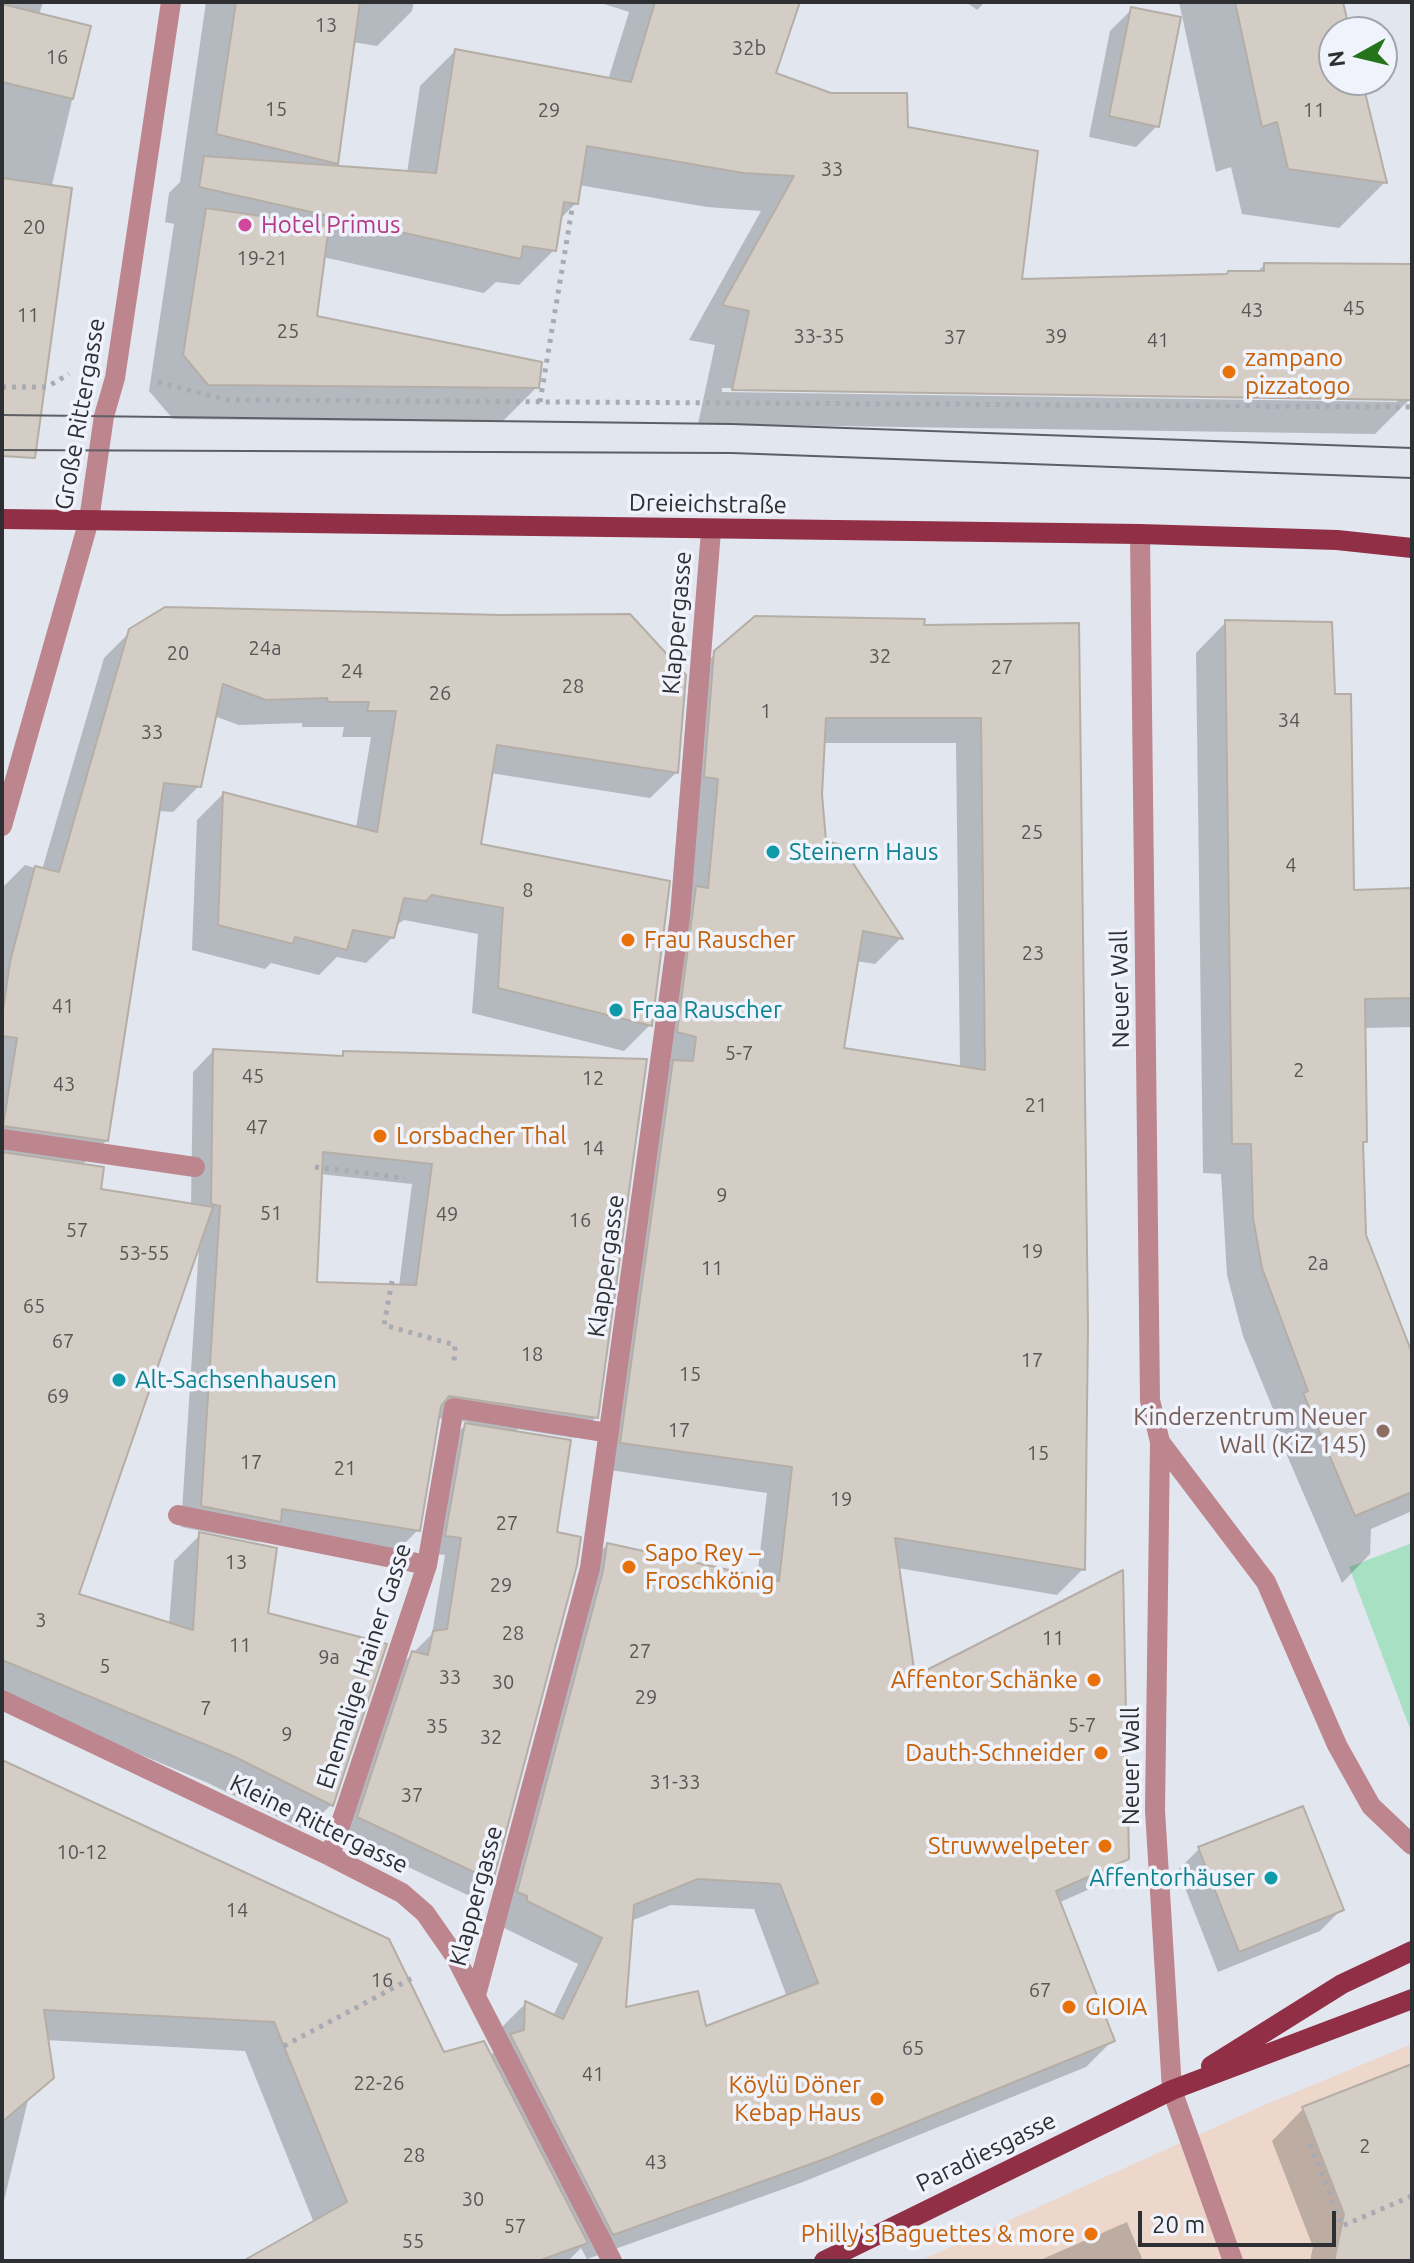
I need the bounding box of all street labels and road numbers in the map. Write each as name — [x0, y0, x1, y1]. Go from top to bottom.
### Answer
street label: Große Rittergasse — [49, 316, 111, 512]
street label: Dreieichstraße — [629, 488, 787, 520]
street label: Klappergasse — [656, 550, 698, 696]
street label: Neuer Wall — [1105, 929, 1135, 1049]
street label: Klappergasse — [582, 1193, 630, 1339]
street label: Ehemalige Hainer Gasse — [311, 1539, 417, 1793]
street label: Neuer Wall — [1117, 1707, 1145, 1825]
street label: Kleine Rittergasse — [225, 1768, 413, 1880]
street label: Klappergasse — [443, 1823, 509, 1969]
street label: Paradiesgasse — [912, 2106, 1060, 2198]

